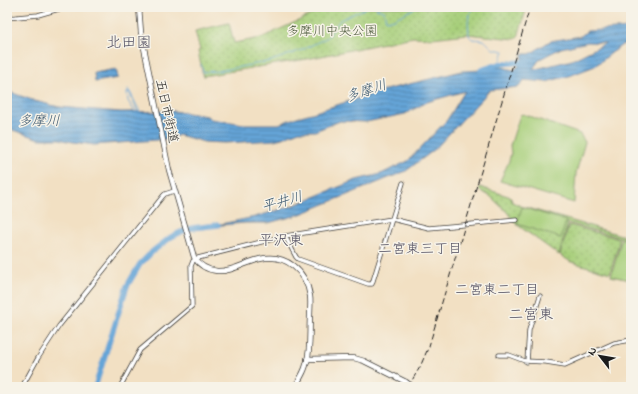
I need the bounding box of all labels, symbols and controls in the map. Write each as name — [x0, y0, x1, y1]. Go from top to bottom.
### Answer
park label: 多摩川中央公園 — [286, 22, 378, 41]
district label: 北田園 — [106, 32, 152, 54]
water label: 多摩川 — [343, 75, 390, 108]
street label: 五日市街道 — [150, 78, 183, 145]
water label: 多摩川 — [18, 111, 60, 132]
water label: 平井川 — [259, 187, 305, 218]
district label: 平沢東 — [258, 230, 304, 252]
district label: 二宮東三丁目 — [378, 239, 462, 260]
district label: 二宮東二丁目 — [455, 280, 539, 301]
district label: 二宮東 — [508, 304, 554, 326]
north arrow — [580, 336, 620, 376]
text: N — [584, 344, 601, 359]

